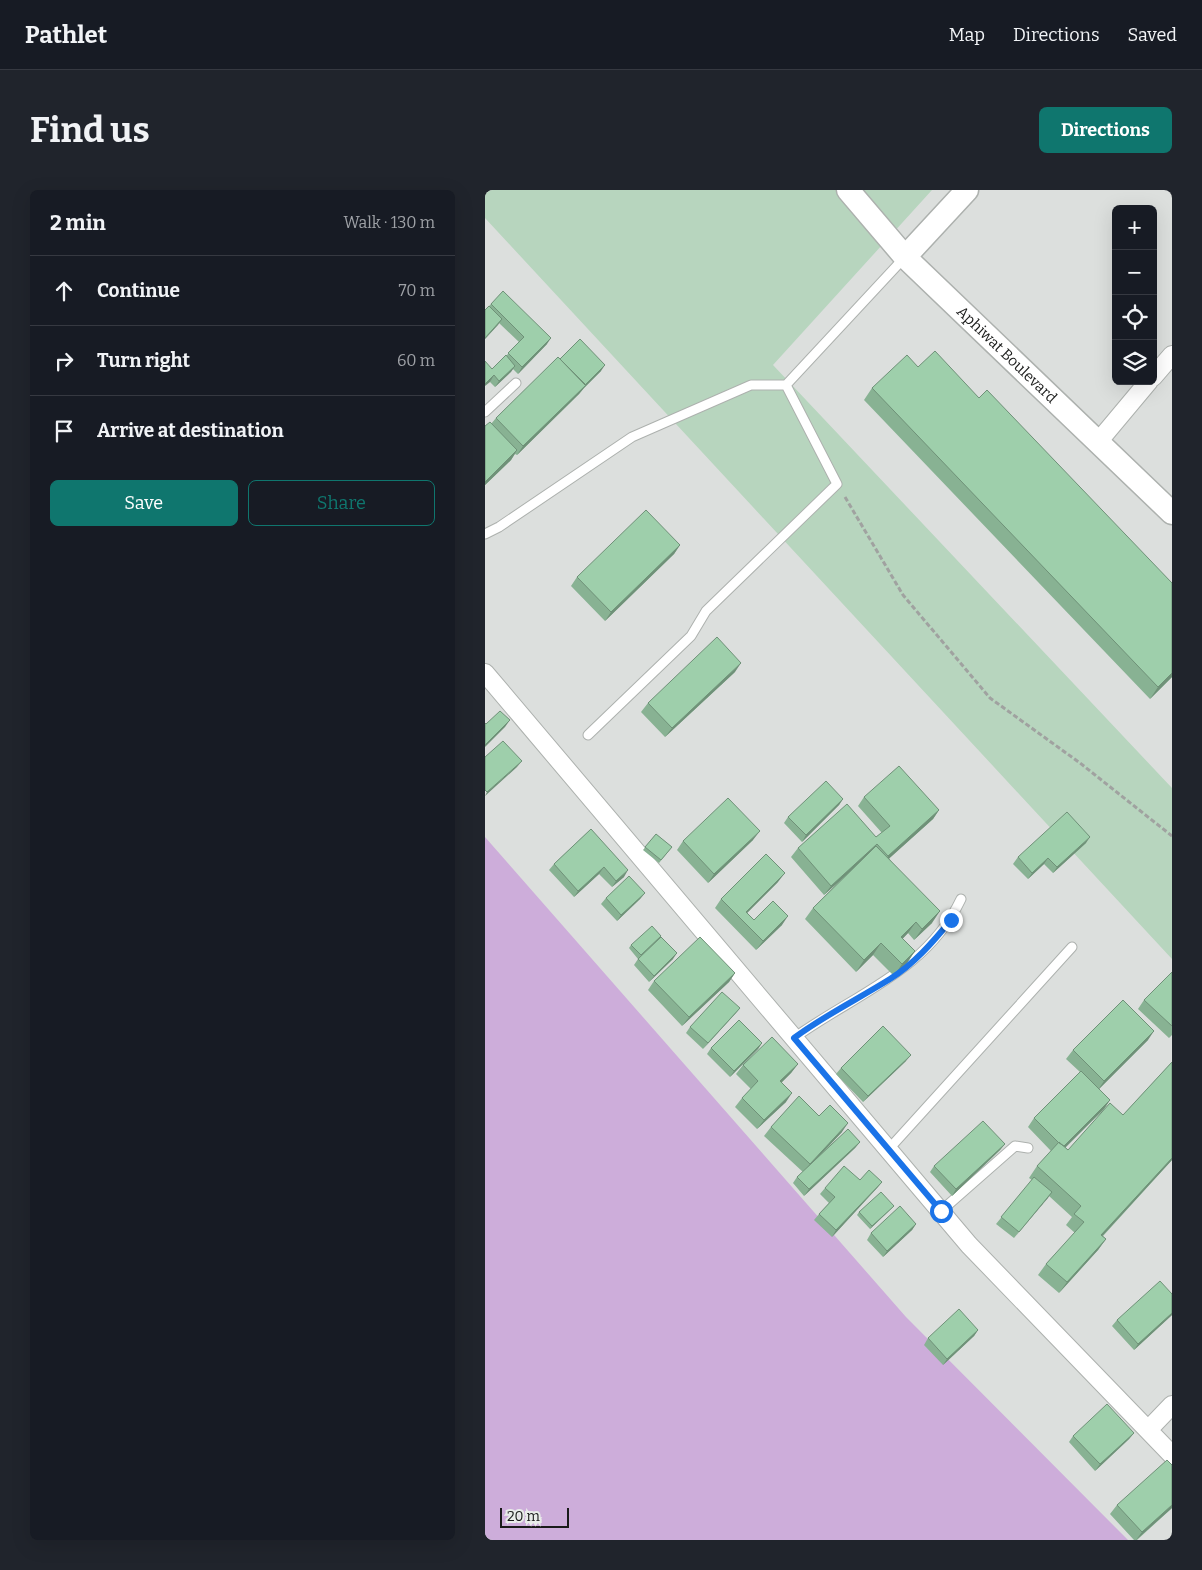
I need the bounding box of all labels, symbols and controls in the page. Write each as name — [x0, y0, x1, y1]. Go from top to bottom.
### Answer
text: Pathlet — [25, 21, 107, 49]
text: Map — [949, 24, 985, 46]
text: Directions — [1013, 24, 1100, 46]
text: Saved — [1128, 24, 1177, 46]
button: Directions — [1039, 107, 1172, 153]
text: Find us — [30, 109, 150, 151]
map controls — [1112, 205, 1157, 385]
button: + — [1112, 205, 1157, 250]
text: 2 min — [50, 210, 106, 236]
text: Walk · 130 m — [343, 213, 435, 232]
button: − — [1112, 250, 1157, 295]
icon: ahead — [50, 277, 78, 305]
text: Continue — [97, 279, 180, 302]
text: 70 m — [399, 281, 435, 300]
button: locate — [1112, 295, 1157, 340]
street label: Aphiwat Boulevard — [953, 302, 1061, 407]
button: layers — [1112, 340, 1157, 385]
icon: right — [50, 347, 78, 375]
text: Turn right — [97, 349, 190, 372]
text: 60 m — [397, 351, 435, 370]
icon: arrive — [50, 417, 78, 445]
text: Arrive at destination — [97, 419, 284, 442]
button: Save — [50, 480, 238, 526]
button: Share — [248, 480, 435, 526]
route end — [940, 909, 963, 932]
route start — [930, 1200, 953, 1223]
scale bar — [500, 1505, 569, 1528]
text: 20 m — [507, 1508, 540, 1525]

